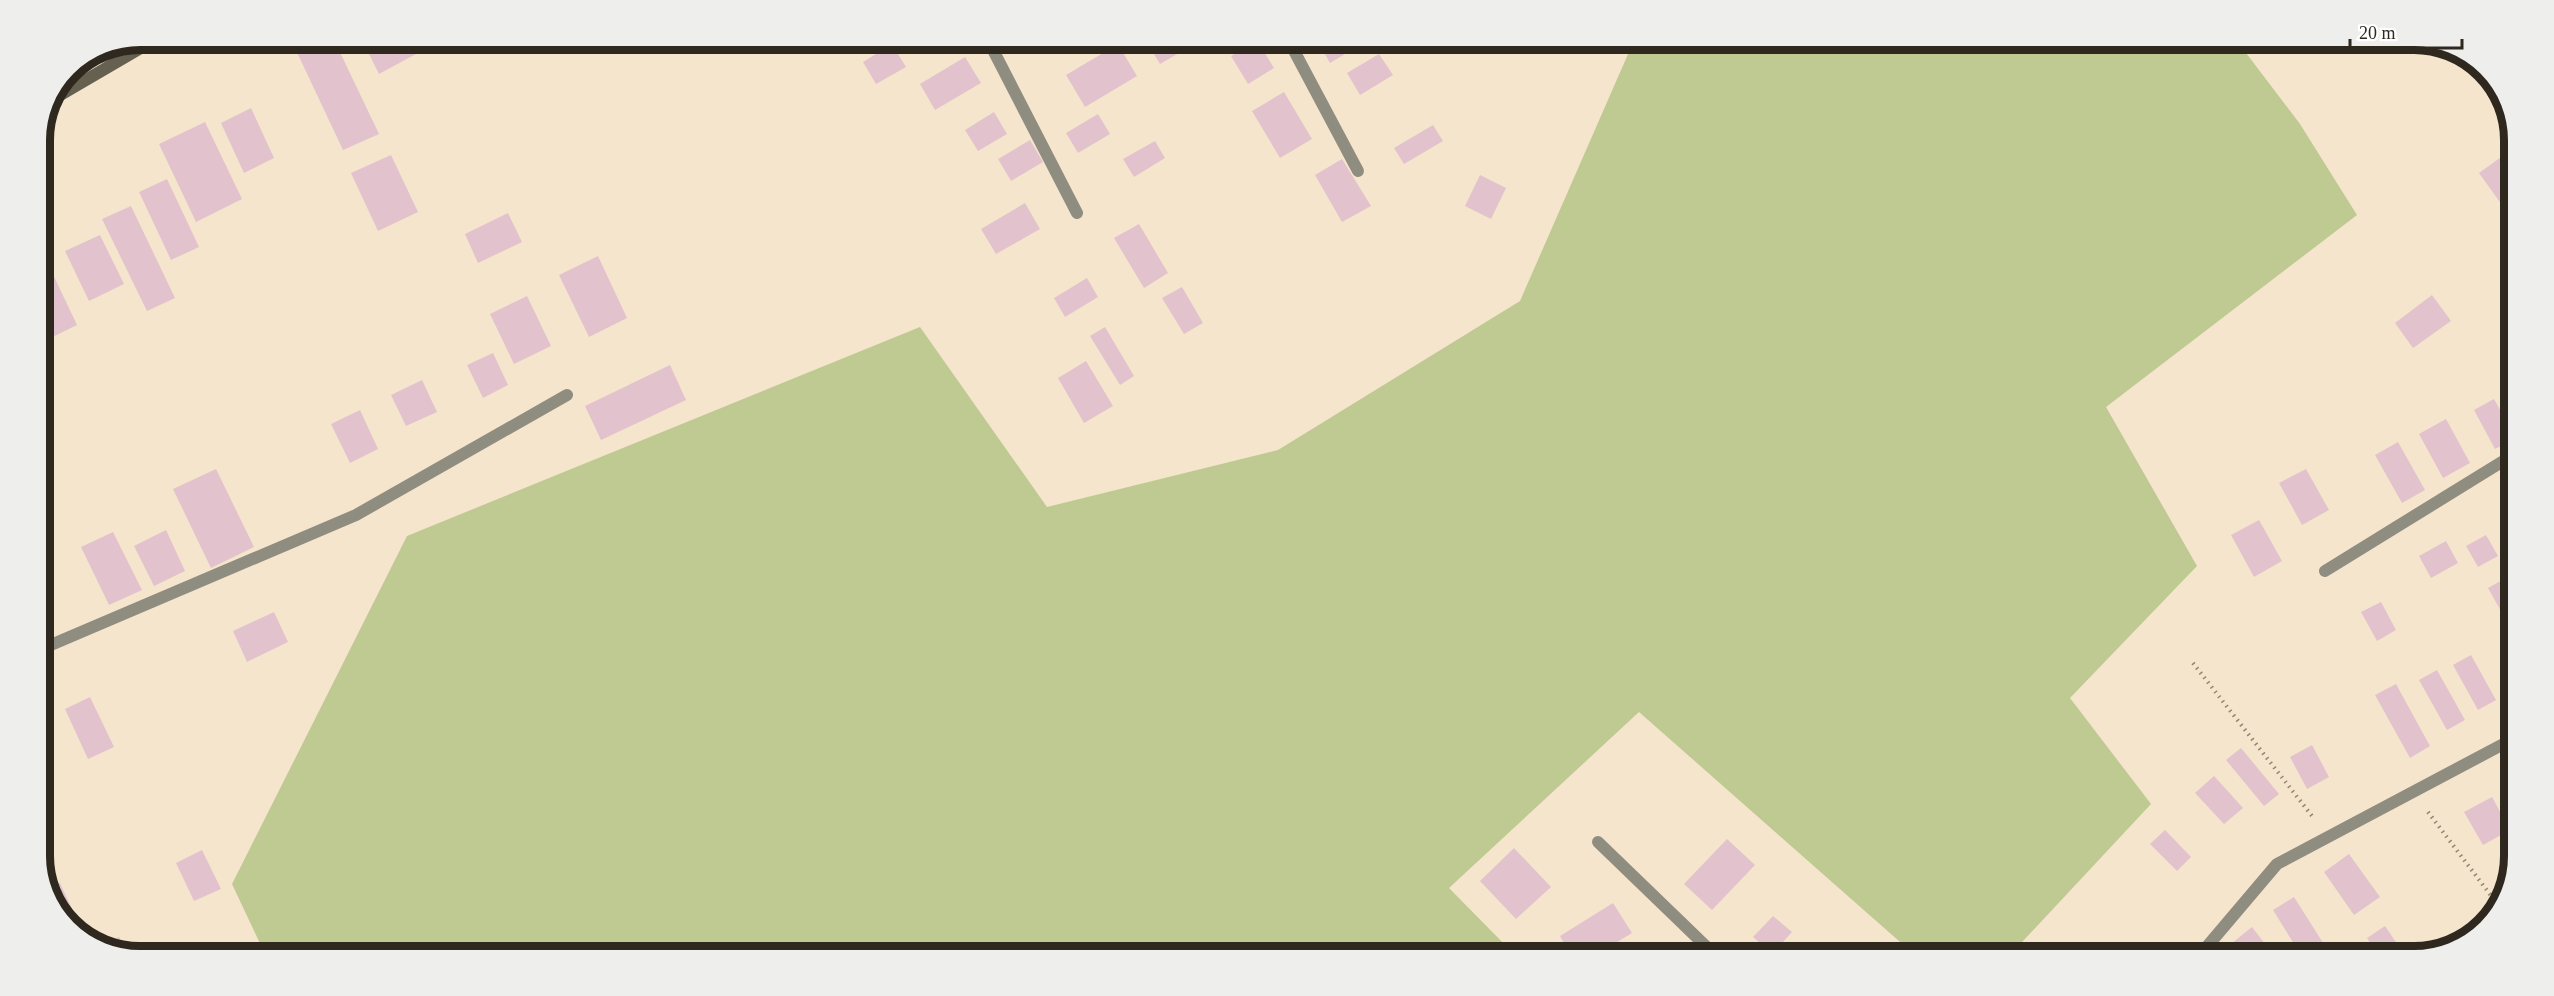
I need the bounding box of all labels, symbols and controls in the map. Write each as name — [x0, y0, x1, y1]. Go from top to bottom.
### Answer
scale bar — [2350, 12, 2462, 50]
text: 20 m — [2359, 23, 2396, 43]

